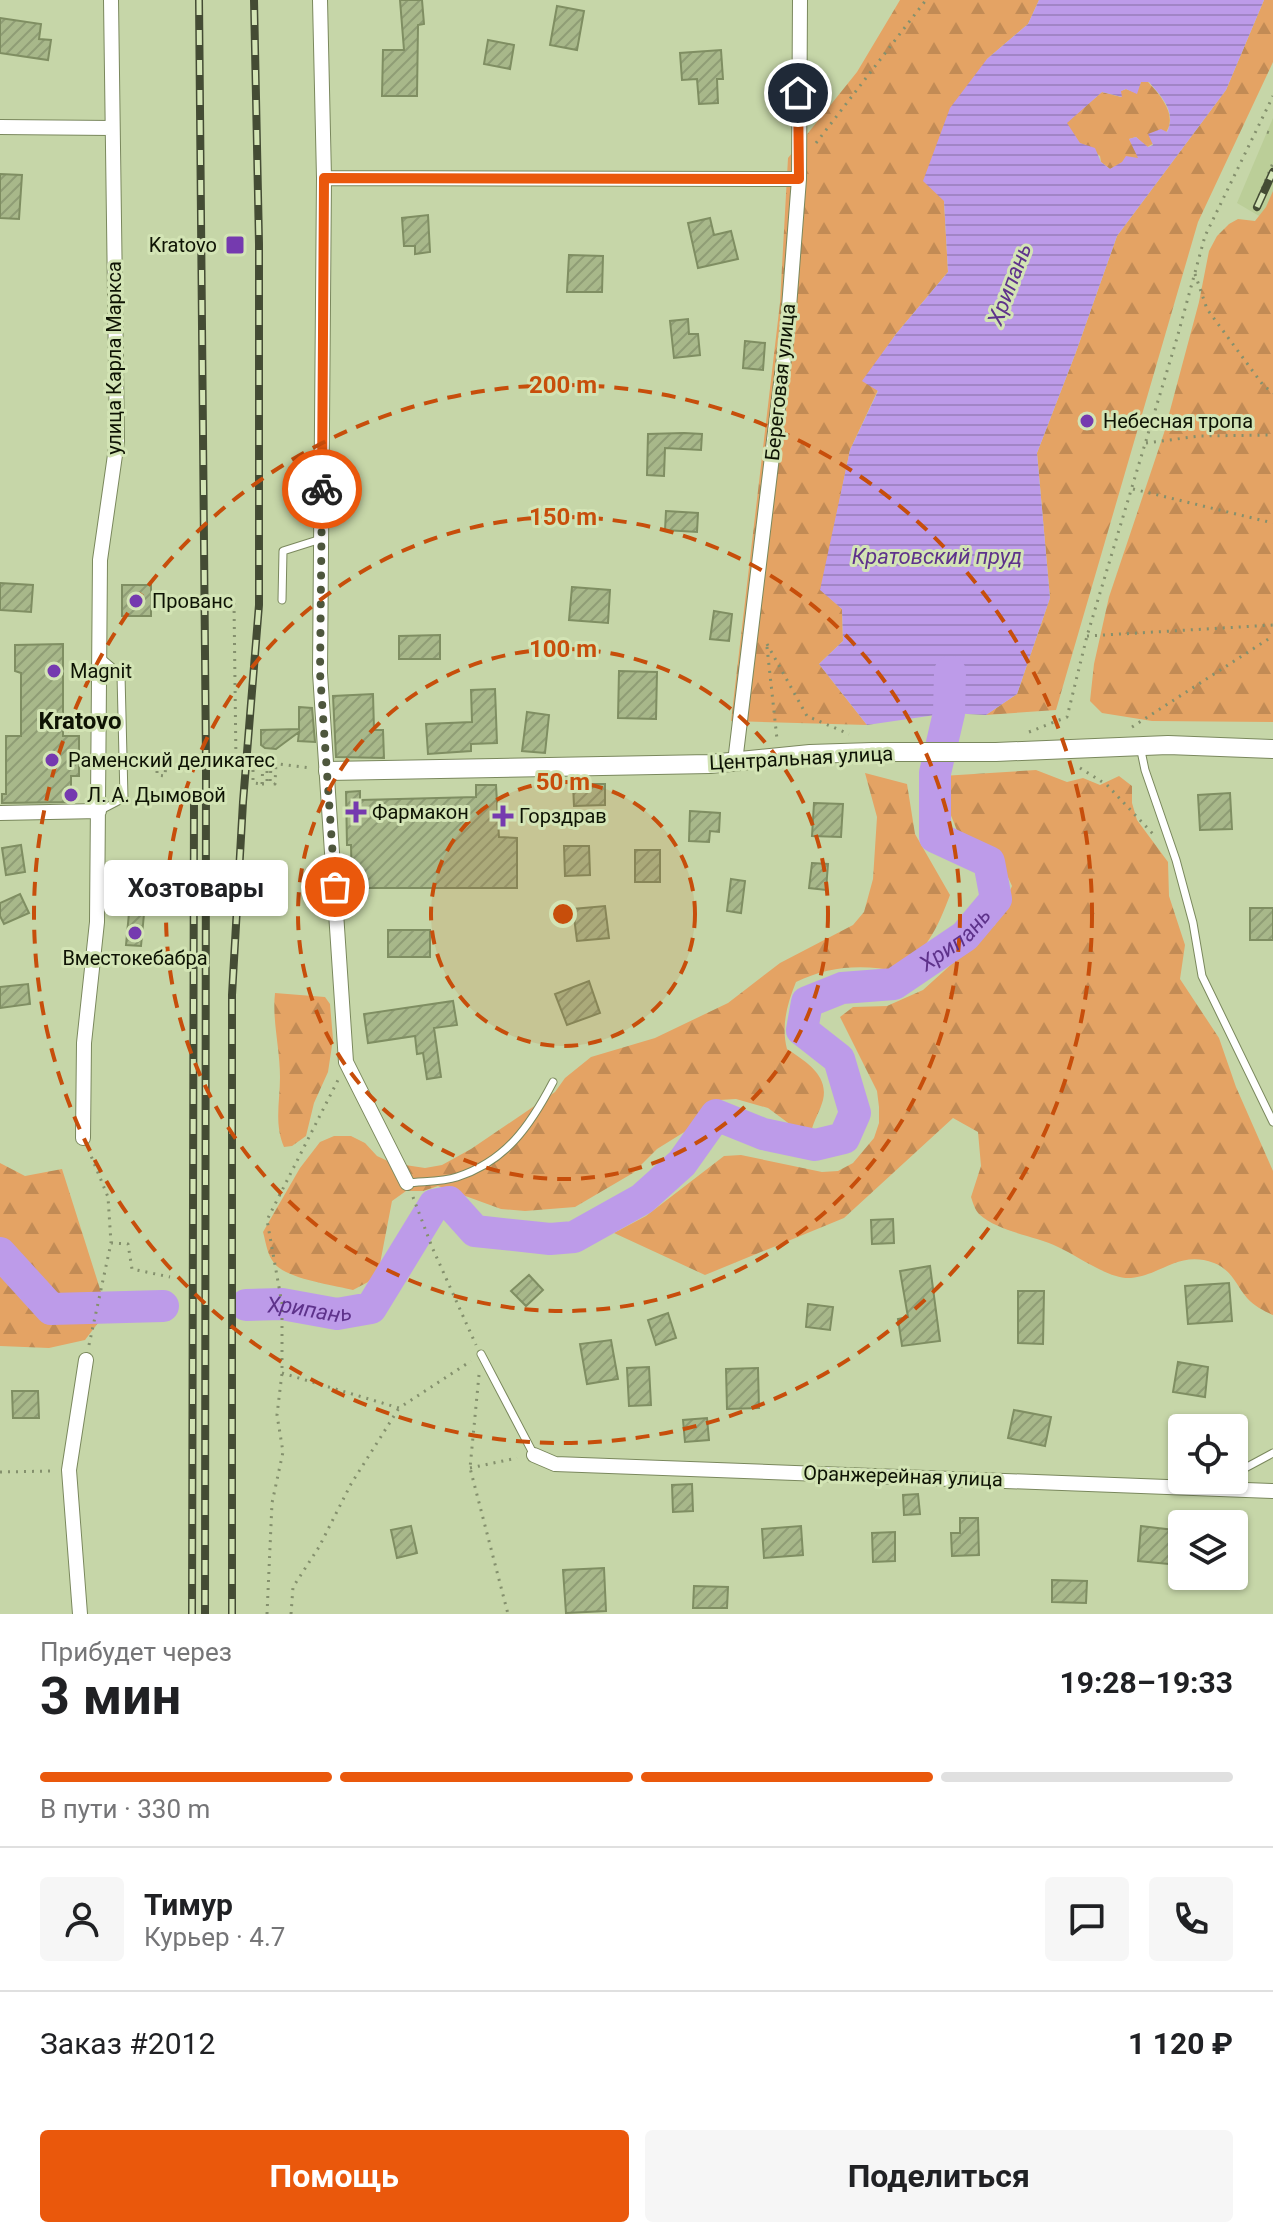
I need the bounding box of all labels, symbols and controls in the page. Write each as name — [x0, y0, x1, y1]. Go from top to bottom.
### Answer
pin — [764, 59, 832, 127]
icon: home — [776, 71, 820, 115]
place label: Kratovo — [149, 233, 217, 257]
marker: Kratovo — [224, 234, 246, 256]
water label: Хрипань — [982, 240, 1036, 330]
street label: улица Карла Маркса — [102, 261, 126, 455]
street label: Береговая улица — [760, 302, 800, 462]
text: 200 m — [529, 371, 597, 399]
place label: Небесная тропа — [1103, 409, 1253, 433]
marker: Небесная тропа — [1078, 412, 1096, 430]
courier — [282, 449, 362, 529]
icon: bike — [300, 467, 344, 511]
text: 150 m — [529, 503, 597, 531]
water label: Кратовский пруд — [852, 544, 1022, 569]
place label: Прованс — [152, 589, 233, 613]
marker: Прованс — [127, 592, 145, 610]
text: 100 m — [529, 635, 597, 663]
place label: Magnit — [70, 659, 132, 683]
marker: Magnit — [45, 662, 63, 680]
district label: Kratovo — [38, 707, 122, 735]
street label: Центральная улица — [708, 741, 894, 775]
place label: Раменский деликатес — [68, 748, 275, 772]
marker: Раменский деликатес — [43, 751, 61, 769]
text: 50 m — [536, 768, 590, 796]
place label: Л. А. Дымовой — [87, 783, 226, 807]
marker: Л. А. Дымовой — [62, 786, 80, 804]
place label: Фармакон — [372, 800, 469, 824]
marker: Фармакон — [347, 803, 365, 821]
place label: Горздрав — [519, 804, 607, 828]
marker: Горздрав — [494, 807, 512, 825]
pin — [301, 853, 369, 921]
callout: Хозтовары — [103, 859, 287, 915]
icon: bag — [313, 865, 357, 909]
text: Хозтовары — [128, 873, 264, 903]
centre of rings — [549, 900, 577, 928]
water label: Хрипань — [914, 903, 996, 977]
marker: Вместокебабра — [126, 924, 144, 942]
place label: Вместокебабра — [62, 946, 208, 970]
water label: Хрипань — [266, 1292, 354, 1327]
map controls — [1168, 1414, 1248, 1590]
button: locate — [1168, 1414, 1248, 1494]
street label: Оранжерейная улица — [803, 1461, 1003, 1491]
button: layers — [1168, 1510, 1248, 1590]
text: Прибудет через — [40, 1637, 232, 1667]
text: 19:28–19:33 — [1059, 1665, 1233, 1700]
text: 3 мин — [40, 1666, 181, 1727]
text: В пути · 330 m — [40, 1794, 210, 1824]
button: person — [40, 1877, 124, 1961]
button: chat — [1045, 1877, 1129, 1961]
button: phone — [1149, 1877, 1233, 1961]
text: Тимур — [144, 1887, 233, 1922]
text: Курьер · 4.7 — [144, 1922, 285, 1952]
text: Заказ #2012 — [40, 2026, 215, 2061]
text: 1 120 ₽ — [1128, 2026, 1233, 2061]
button: Помощь — [40, 2130, 629, 2222]
button: Поделиться — [645, 2130, 1233, 2222]

